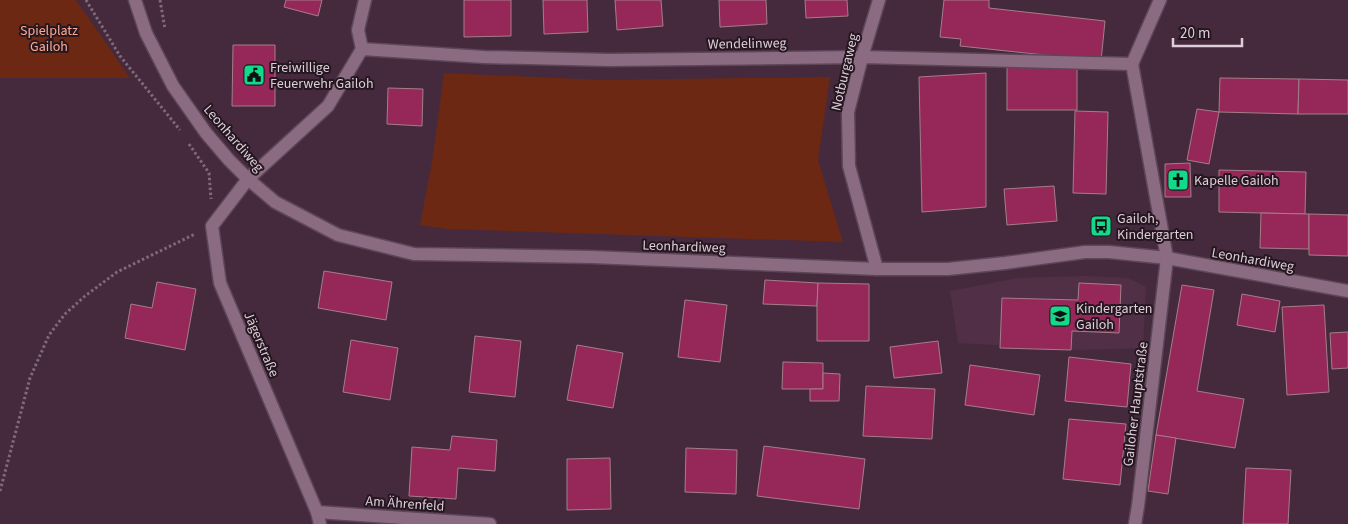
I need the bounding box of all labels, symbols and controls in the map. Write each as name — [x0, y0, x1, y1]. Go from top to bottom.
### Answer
scale bar — [1173, 15, 1242, 47]
park label: Spielplatz Gailoh — [20, 21, 78, 57]
text: 20 m — [1180, 23, 1210, 44]
street label: Notburgaweg — [826, 31, 864, 113]
street label: Wendelinweg — [707, 33, 787, 55]
place label: Freiwillige Feuerwehr Gailoh — [270, 58, 374, 94]
public building icon: Freiwillige Feuerwehr Gailoh — [242, 63, 266, 87]
street label: Leonhardiweg — [198, 101, 268, 177]
church icon: Kapelle Gailoh — [1166, 168, 1190, 192]
place label: Kapelle Gailoh — [1194, 171, 1279, 191]
place label: Gailoh, Kindergarten — [1117, 209, 1194, 245]
bus stop icon: Gailoh, Kindergarten — [1089, 214, 1113, 238]
street label: Leonhardiweg — [642, 236, 726, 258]
street label: Leonhardiweg — [1210, 243, 1296, 277]
place label: Kindergarten Gailoh — [1076, 299, 1153, 335]
school or university icon: Kindergarten Gailoh — [1048, 304, 1072, 328]
street label: Jägerstraße — [238, 309, 284, 380]
street label: Gailoher Hauptstraße — [1118, 341, 1154, 468]
street label: Am Ährenfeld — [365, 491, 445, 517]

